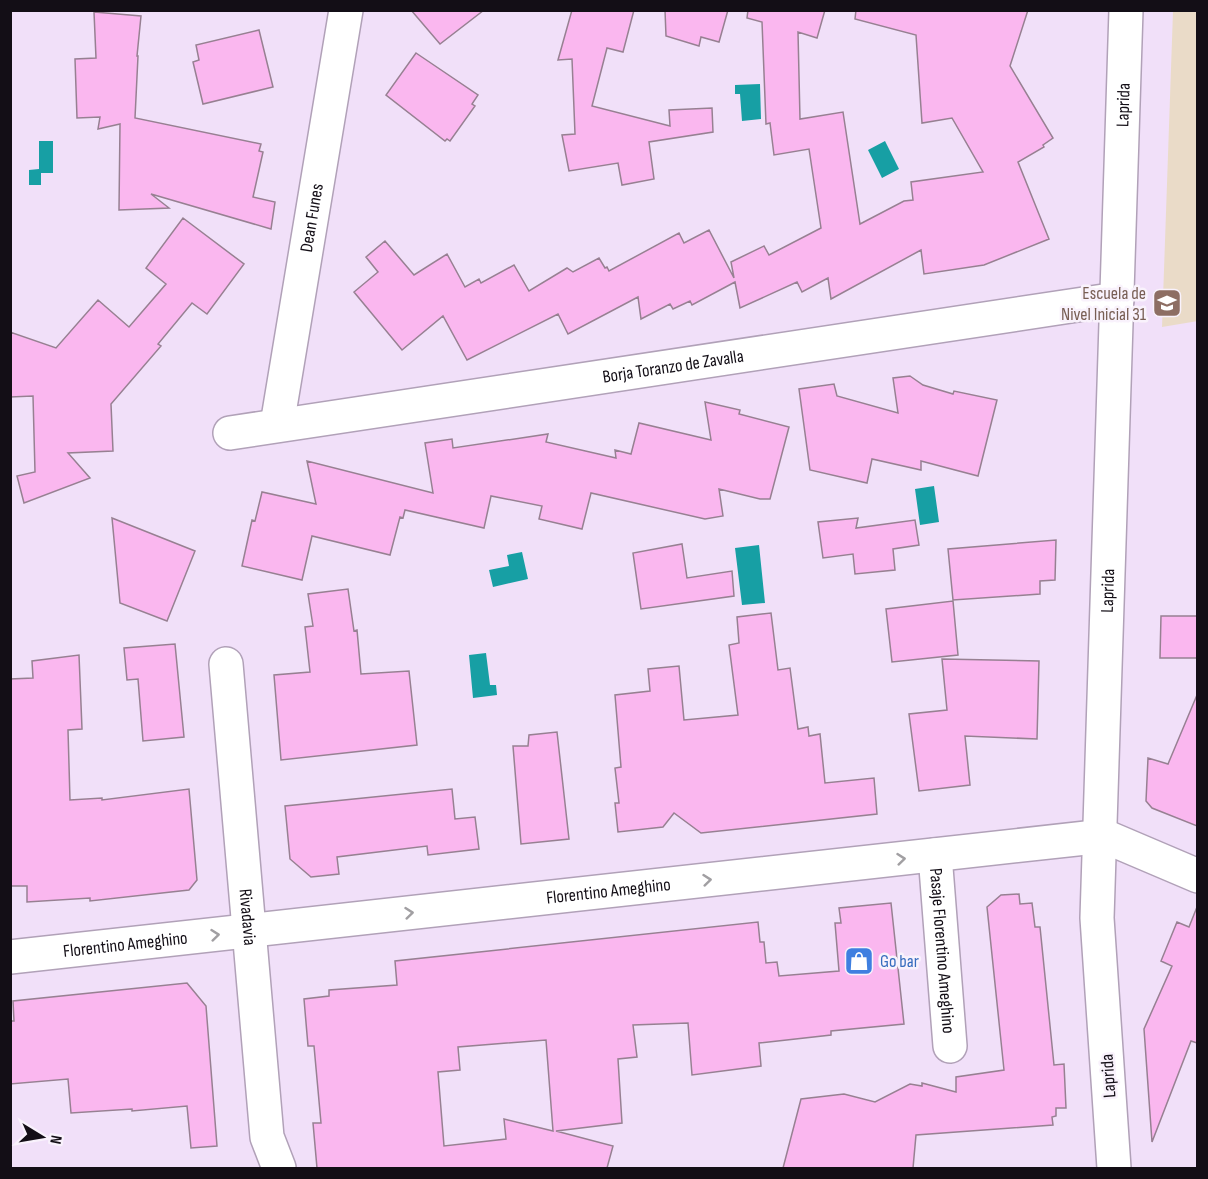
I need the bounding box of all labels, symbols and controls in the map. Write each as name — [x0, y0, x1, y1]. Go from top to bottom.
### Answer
street label: Laprida — [1112, 83, 1135, 127]
street label: Dean Funes — [296, 182, 328, 254]
place label: Escuela de Nivel Inicial 31 — [1061, 283, 1147, 325]
school or university icon: Escuela de Nivel Inicial 31 — [1151, 287, 1183, 319]
street label: Borja Toranzo de Zavalla — [601, 346, 745, 388]
street label: Laprida — [1097, 568, 1119, 613]
one-way arrow — [896, 853, 905, 866]
street label: Pasaje Florentino Ameghino — [925, 867, 959, 1034]
street label: Florentino Ameghino — [545, 874, 672, 909]
one-way arrow — [702, 875, 711, 887]
street label: Rivadavia — [235, 888, 260, 946]
one-way arrow — [404, 907, 413, 920]
street label: Florentino Ameghino — [62, 927, 189, 962]
one-way arrow — [210, 929, 219, 942]
shop icon: Go bar — [843, 945, 875, 977]
place label: Go bar — [880, 951, 919, 972]
street label: Laprida — [1096, 1053, 1121, 1099]
north arrow — [12, 1107, 72, 1167]
text: N — [45, 1134, 65, 1146]

